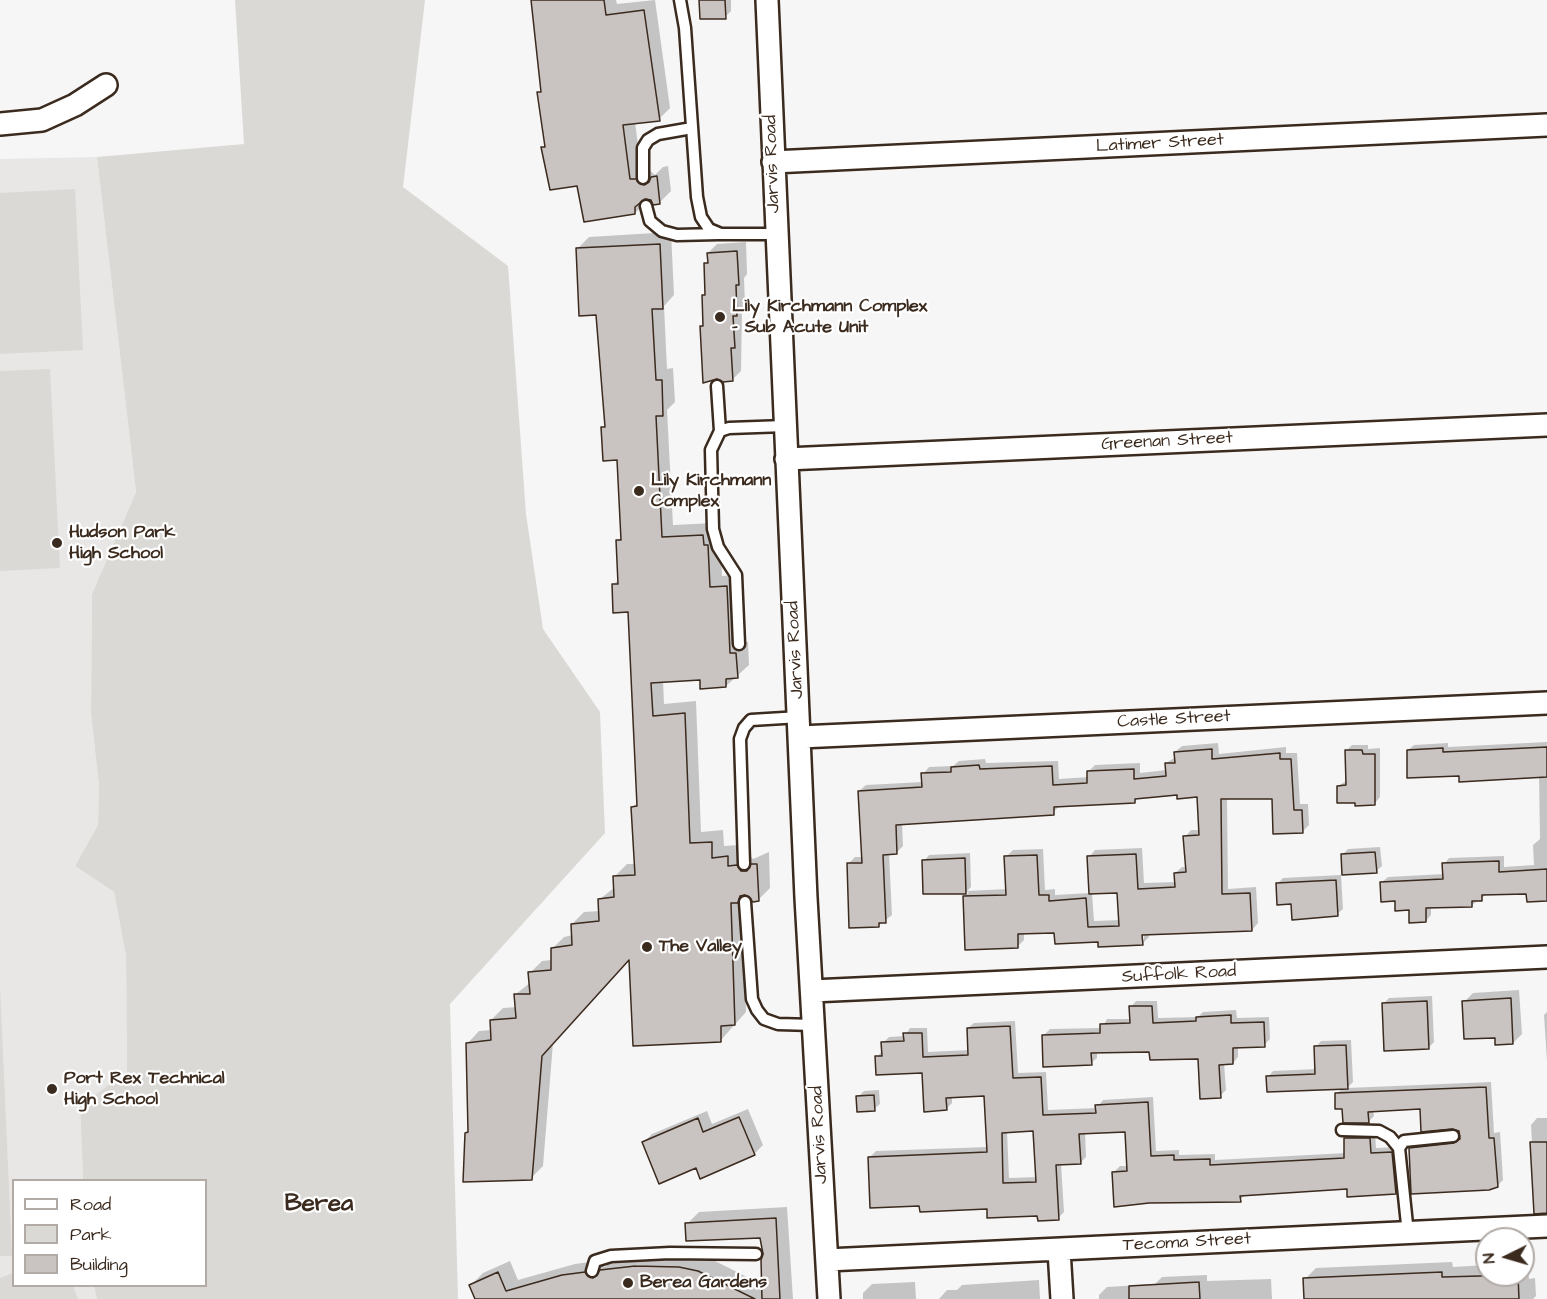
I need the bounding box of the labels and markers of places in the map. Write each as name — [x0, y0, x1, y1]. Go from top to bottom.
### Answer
place label: Lily Kirchmann Complex - Sub Acute Unit — [732, 296, 927, 338]
marker: Lily Kirchmann Complex - Sub Acute Unit — [713, 310, 727, 324]
place label: Lily Kirchmann Complex — [651, 470, 771, 512]
marker: Lily Kirchmann Complex — [632, 484, 646, 498]
place label: Hudson Park High School — [69, 522, 175, 564]
marker: Hudson Park High School — [50, 536, 64, 550]
place label: The Valley — [659, 936, 742, 958]
marker: The Valley — [640, 940, 654, 954]
place label: Port Rex Technical High School — [64, 1068, 225, 1110]
marker: Port Rex Technical High School — [45, 1082, 59, 1096]
place label: Berea Gardens — [640, 1272, 767, 1294]
marker: Berea Gardens — [621, 1276, 635, 1290]

